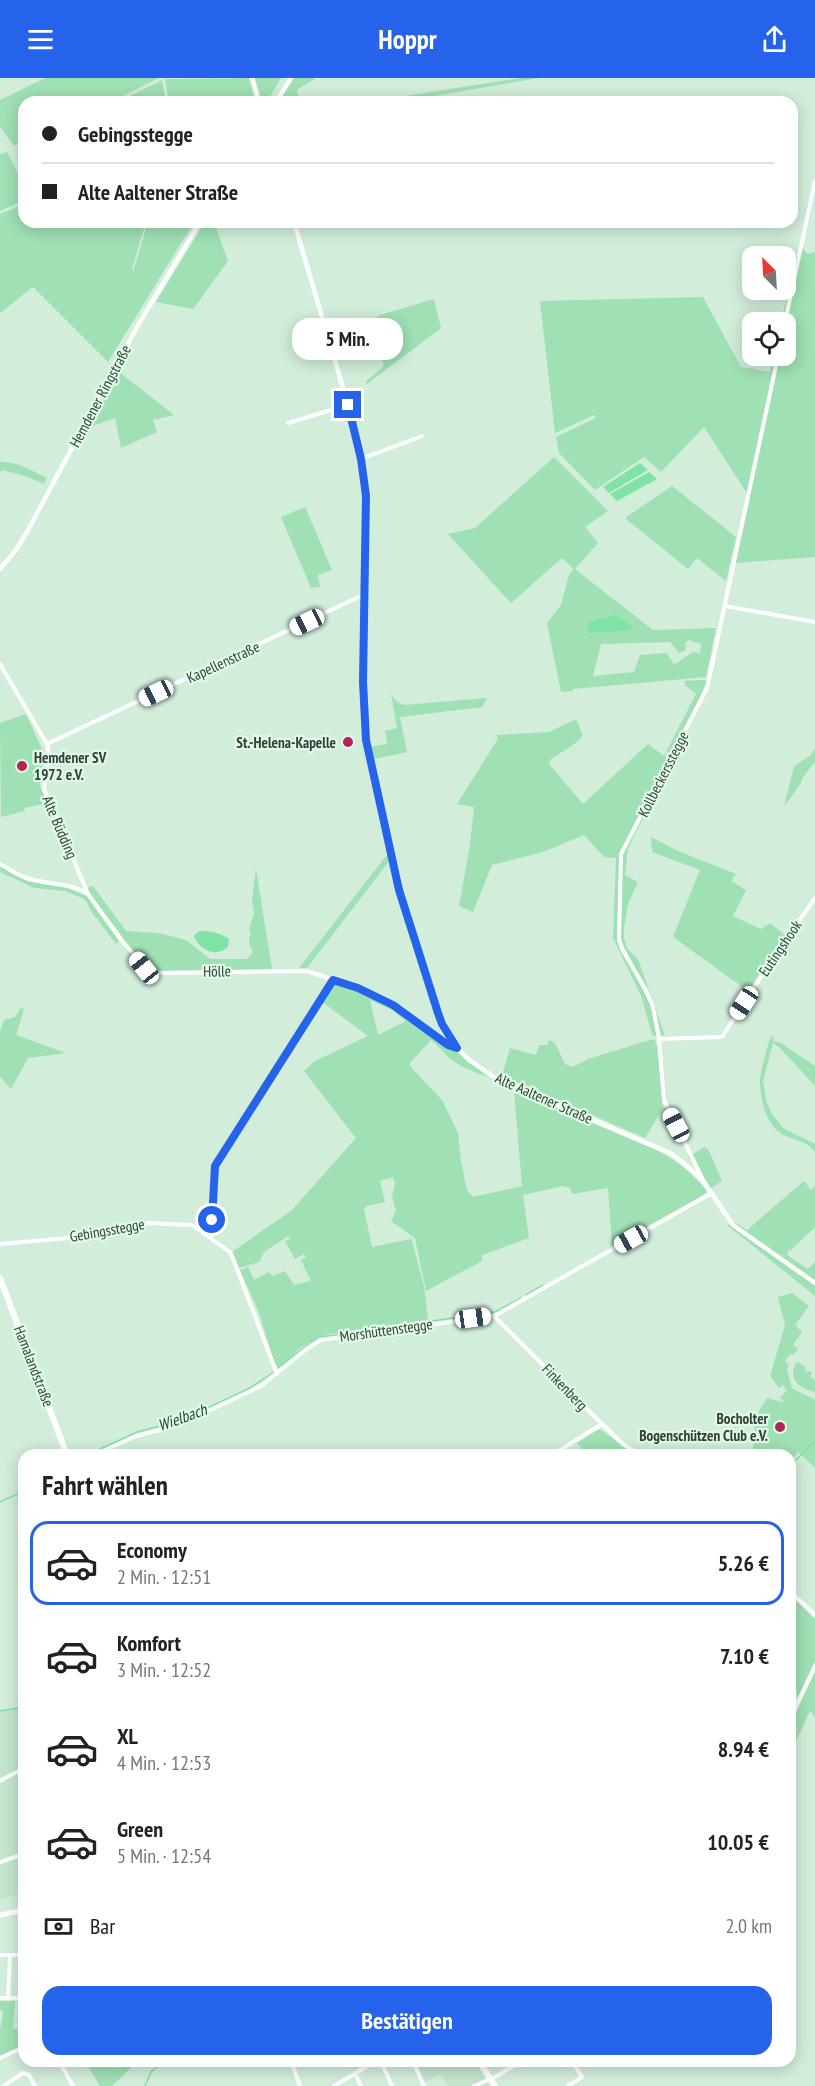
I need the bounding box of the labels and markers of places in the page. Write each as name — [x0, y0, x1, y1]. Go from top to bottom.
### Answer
place label: St.-Helena-Kapelle — [236, 733, 336, 752]
marker: St.-Helena-Kapelle — [341, 735, 355, 749]
place label: Hemdener SV 1972 e.V. — [34, 748, 107, 784]
marker: Hemdener SV 1972 e.V. — [15, 759, 29, 773]
place label: Bocholter Bogenschützen Club e.V. — [639, 1409, 769, 1445]
marker: Bocholter Bogenschützen Club e.V. — [773, 1420, 787, 1434]

